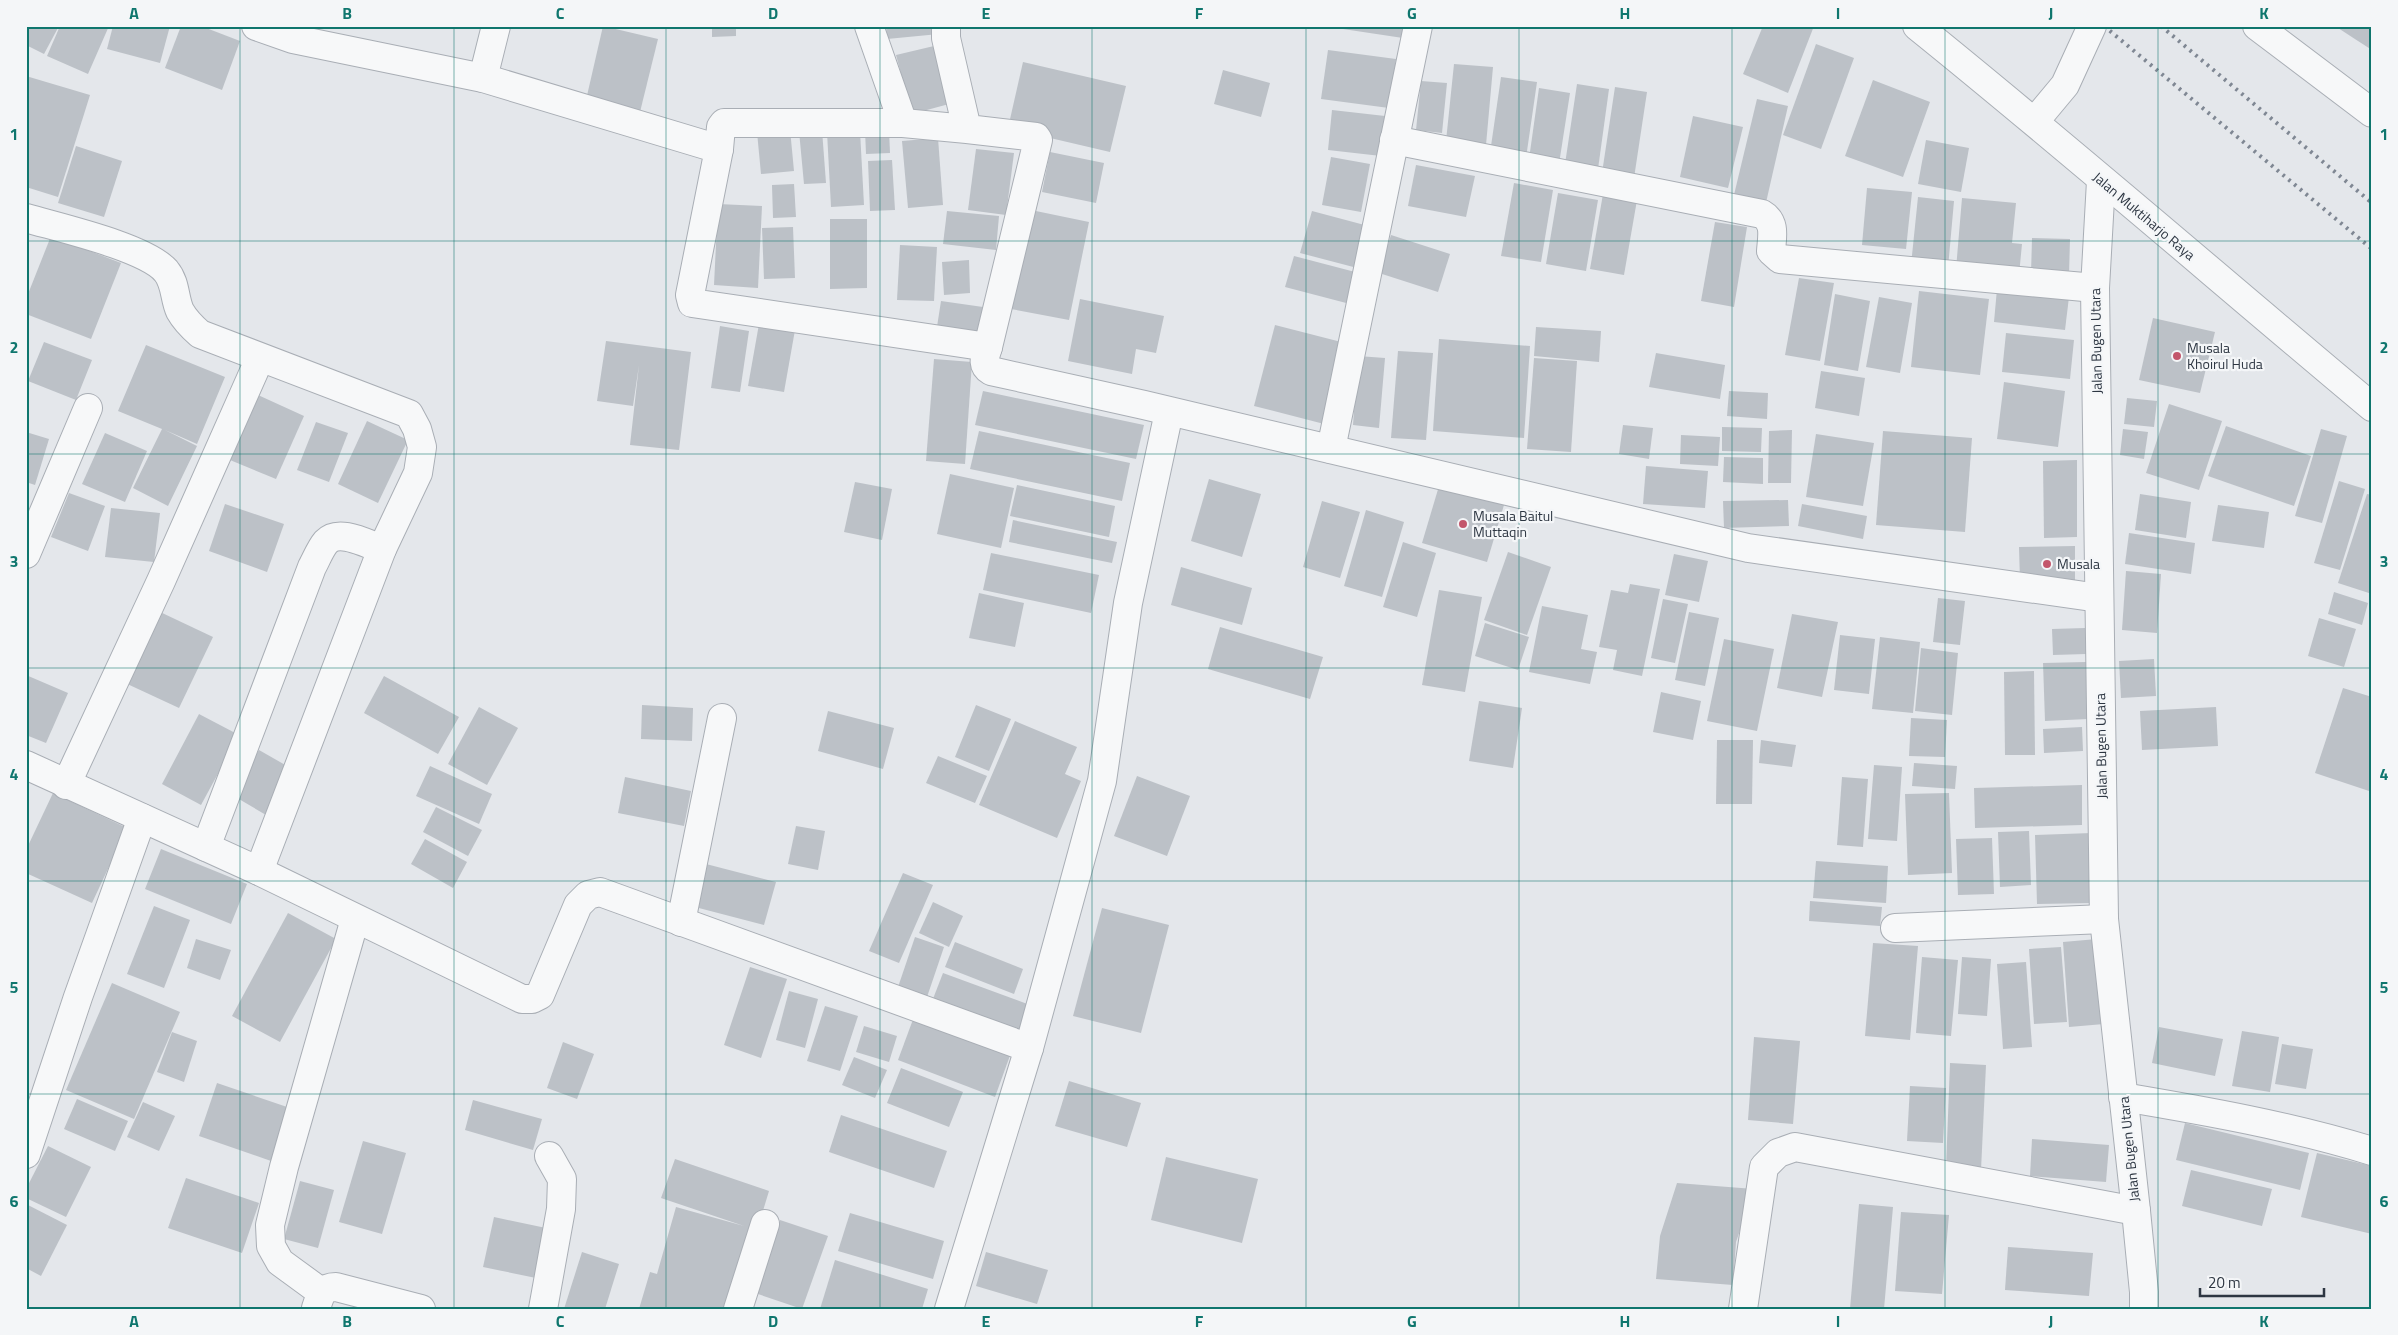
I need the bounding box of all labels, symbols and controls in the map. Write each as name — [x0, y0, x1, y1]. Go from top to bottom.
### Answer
text: A — [129, 1, 139, 25]
text: B — [342, 1, 352, 25]
text: C — [556, 1, 565, 25]
text: D — [768, 1, 778, 25]
text: E — [982, 1, 991, 25]
text: F — [1195, 1, 1204, 25]
text: G — [1407, 1, 1417, 25]
text: H — [1620, 1, 1630, 25]
text: I — [1836, 1, 1840, 25]
text: J — [2049, 1, 2053, 25]
text: K — [2259, 1, 2269, 25]
text: 1 — [10, 122, 18, 146]
text: 1 — [2380, 122, 2388, 146]
street label: Jalan Muktiharjo Raya — [2089, 166, 2200, 265]
street label: Jalan Bugen Utara — [2084, 288, 2107, 394]
text: 2 — [10, 335, 18, 359]
text: 2 — [2380, 335, 2388, 359]
place label: Musala Khoirul Huda — [2187, 337, 2263, 374]
marker: Musala Khoirul Huda — [2171, 350, 2183, 362]
place label: Musala Baitul Muttaqin — [1473, 505, 1553, 542]
marker: Musala Baitul Muttaqin — [1457, 518, 1469, 530]
text: 3 — [10, 549, 18, 573]
text: 3 — [2380, 549, 2388, 573]
place label: Musala — [2057, 553, 2100, 574]
marker: Musala — [2041, 558, 2053, 570]
street label: Jalan Bugen Utara — [2089, 693, 2112, 799]
text: 4 — [10, 762, 19, 786]
text: 4 — [2380, 762, 2389, 786]
text: 5 — [10, 975, 19, 999]
text: 5 — [2380, 975, 2389, 999]
street label: Jalan Bugen Utara — [2113, 1095, 2144, 1203]
text: 6 — [10, 1189, 19, 1213]
text: 6 — [2380, 1189, 2389, 1213]
scale bar — [2200, 1265, 2324, 1297]
text: 20 m — [2208, 1271, 2241, 1294]
text: A — [129, 1309, 139, 1333]
text: B — [342, 1309, 352, 1333]
text: C — [556, 1309, 565, 1333]
text: D — [768, 1309, 778, 1333]
text: E — [982, 1309, 991, 1333]
text: F — [1195, 1309, 1204, 1333]
text: G — [1407, 1309, 1417, 1333]
text: H — [1620, 1309, 1630, 1333]
text: I — [1836, 1309, 1840, 1333]
text: J — [2049, 1309, 2053, 1333]
text: K — [2259, 1309, 2269, 1333]

